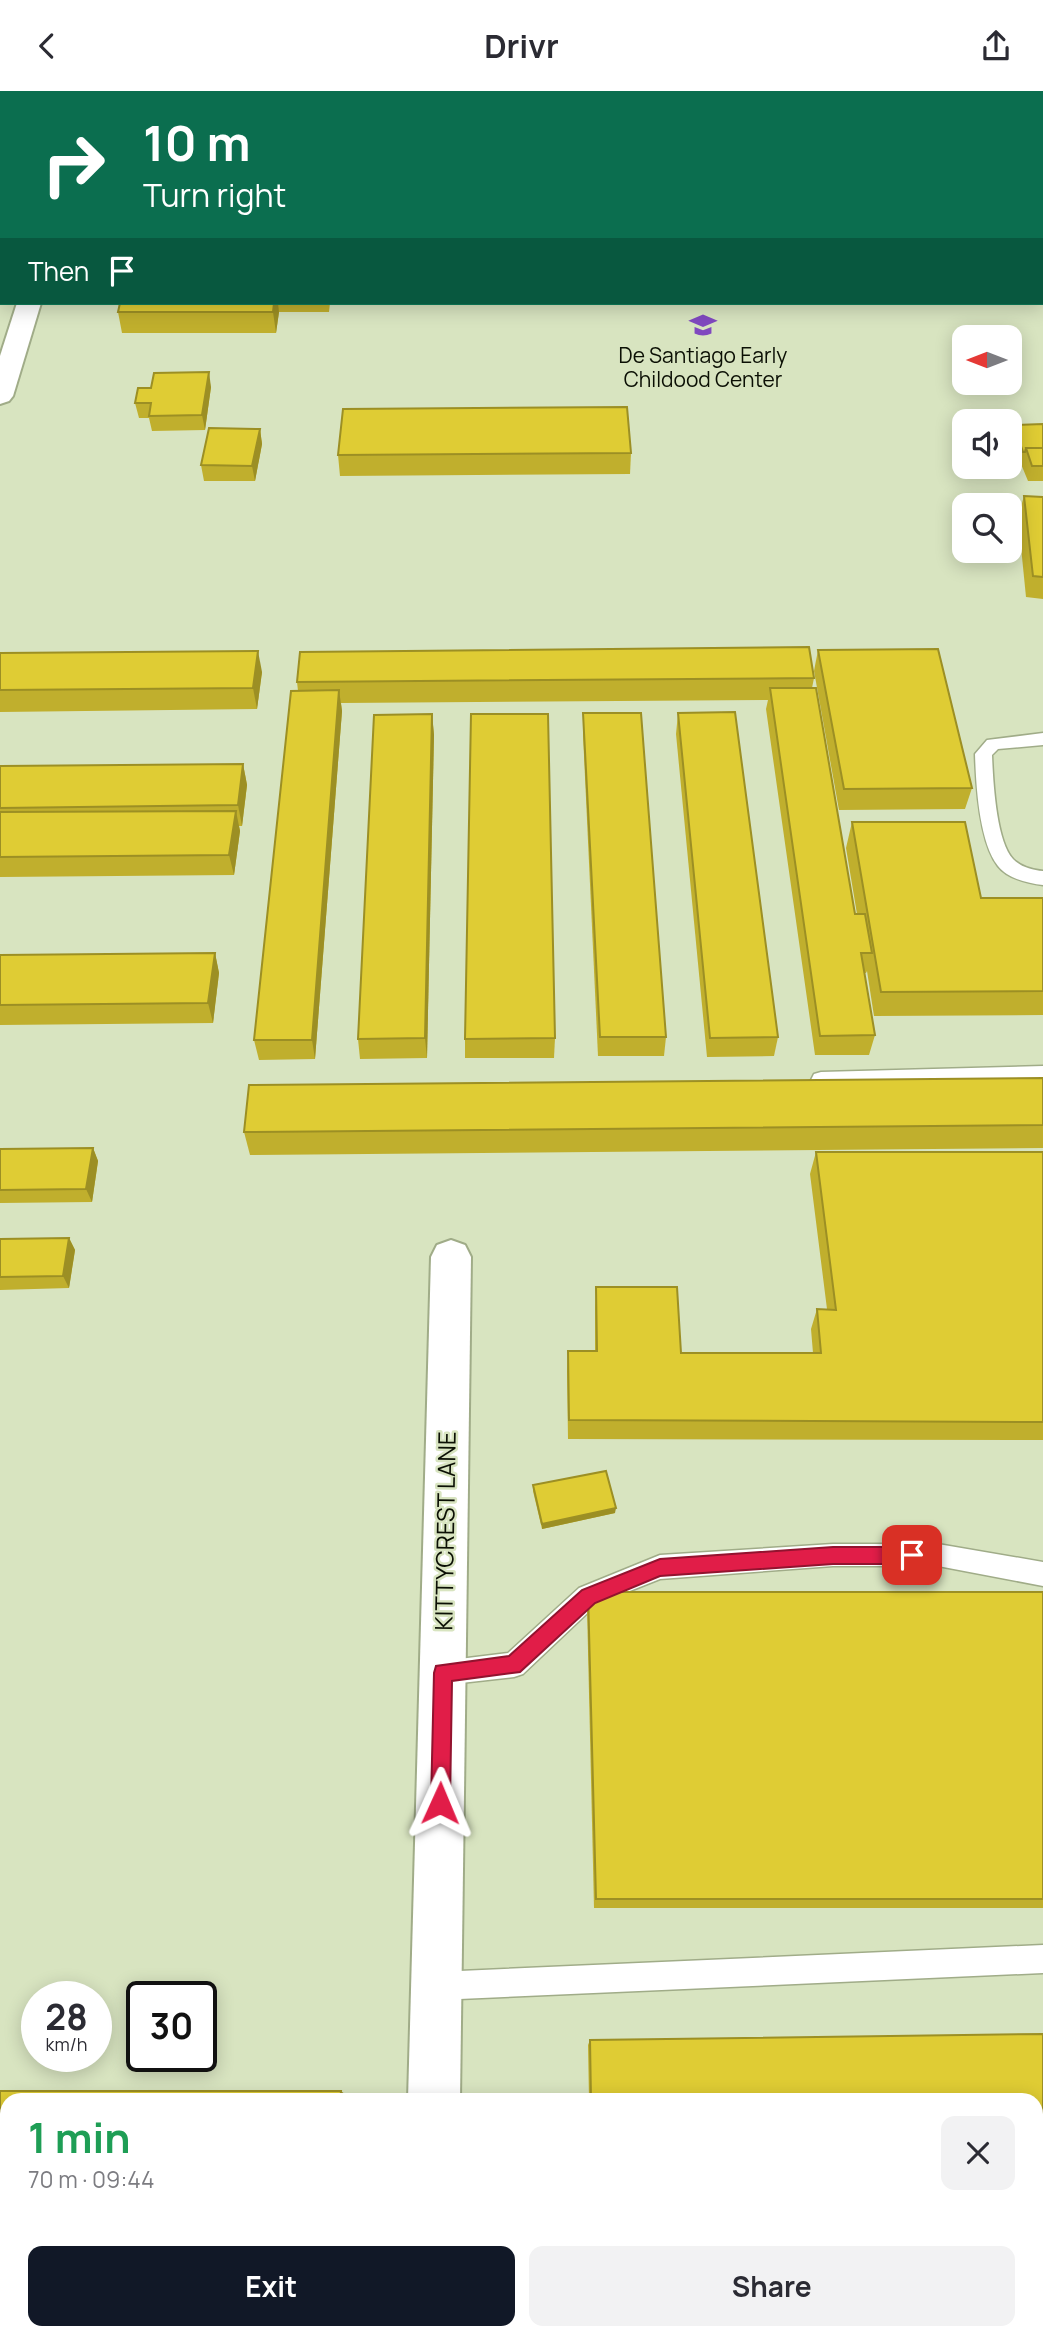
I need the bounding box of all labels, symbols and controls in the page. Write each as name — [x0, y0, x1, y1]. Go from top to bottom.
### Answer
text: Drivr — [484, 24, 559, 68]
icon: back — [28, 27, 66, 65]
icon: share — [977, 27, 1015, 65]
text: 10 m — [143, 109, 251, 176]
icon: right — [28, 119, 119, 210]
text: Turn right — [143, 173, 286, 217]
icon: arrive — [103, 252, 141, 290]
text: Then — [28, 253, 89, 289]
school or university icon: De Santiago Early Childood Center — [688, 310, 718, 340]
north arrow — [952, 325, 1022, 395]
map controls — [952, 325, 1022, 563]
place label: De Santiago Early Childood Center — [619, 341, 787, 393]
button: sound — [952, 409, 1022, 479]
button: search — [952, 493, 1022, 563]
street label: KITTYCREST LANE — [426, 1431, 463, 1631]
pin — [882, 1525, 942, 1585]
icon: arrive — [893, 1536, 931, 1574]
position arrow — [403, 1766, 477, 1840]
speed limit sign: 30 — [126, 1981, 217, 2072]
text: 28 — [45, 1993, 88, 2041]
text: km/h — [46, 2032, 87, 2056]
text: 1 min — [28, 2108, 131, 2166]
button: close — [941, 2116, 1015, 2190]
text: 70 m · 09:44 — [28, 2163, 155, 2195]
button: Exit — [28, 2246, 515, 2326]
button: Share — [529, 2246, 1015, 2326]

